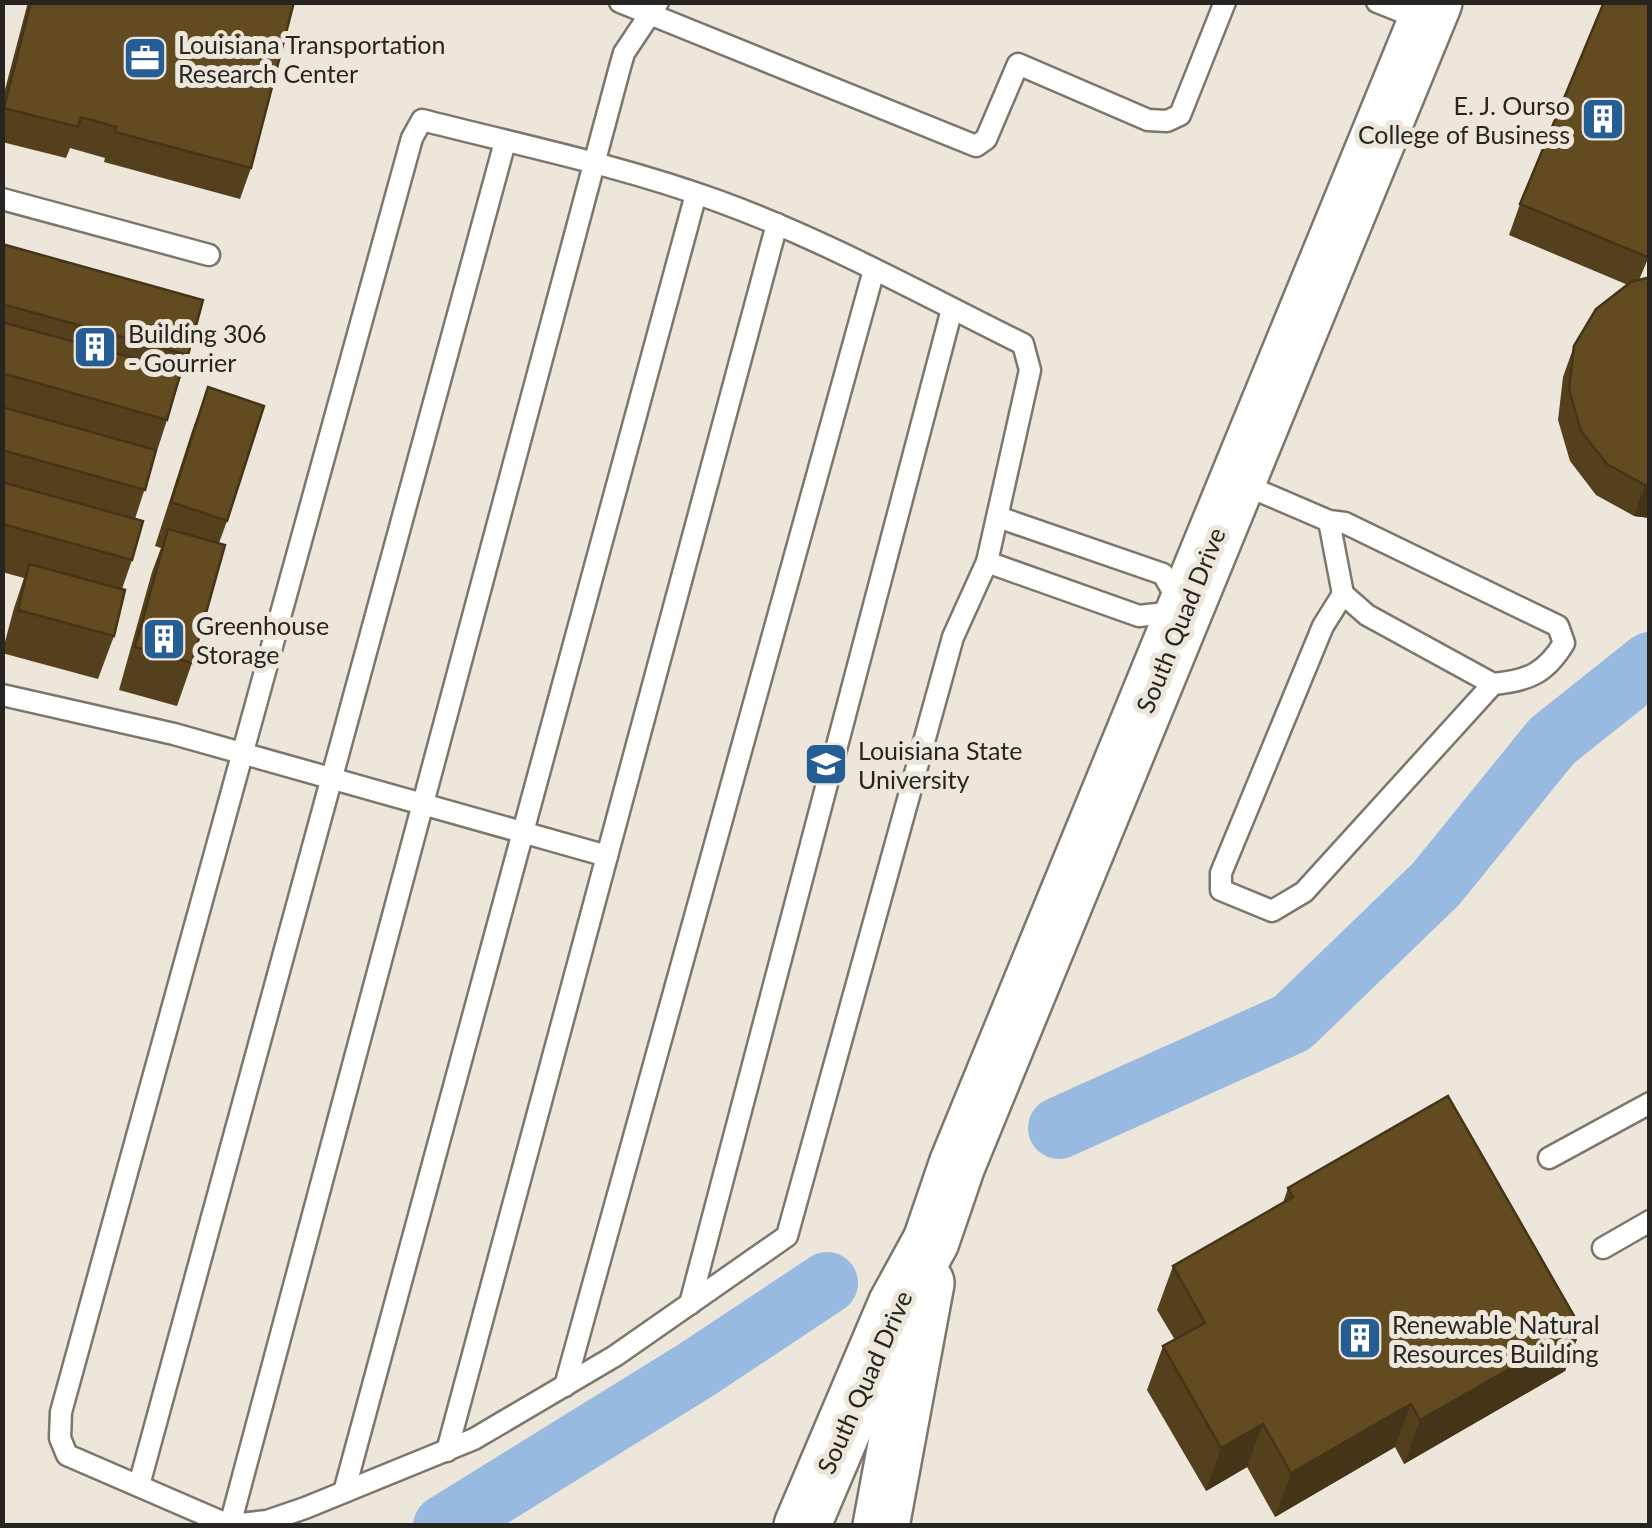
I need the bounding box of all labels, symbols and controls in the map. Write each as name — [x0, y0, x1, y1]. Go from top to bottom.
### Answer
place label: Louisiana Transportation Research Center — [178, 29, 445, 88]
office icon: Louisiana Transportation Research Center — [122, 35, 168, 81]
place label: E. J. Ourso College of Business — [1358, 90, 1570, 149]
building icon: E. J. Ourso College of Business — [1580, 96, 1626, 142]
place label: Building 306 - Gourrier — [128, 318, 267, 377]
building icon: Building 306 - Gourrier — [72, 324, 118, 370]
street label: South Quad Drive — [1129, 523, 1231, 717]
place label: Greenhouse Storage — [196, 610, 329, 669]
building icon: Greenhouse Storage — [141, 616, 187, 662]
place label: Louisiana State University — [858, 735, 1022, 794]
school or university icon: Louisiana State University — [803, 741, 849, 787]
street label: South Quad Drive — [810, 1286, 918, 1478]
place label: Renewable Natural Resources Building — [1392, 1309, 1600, 1368]
building icon: Renewable Natural Resources Building — [1337, 1315, 1383, 1361]

